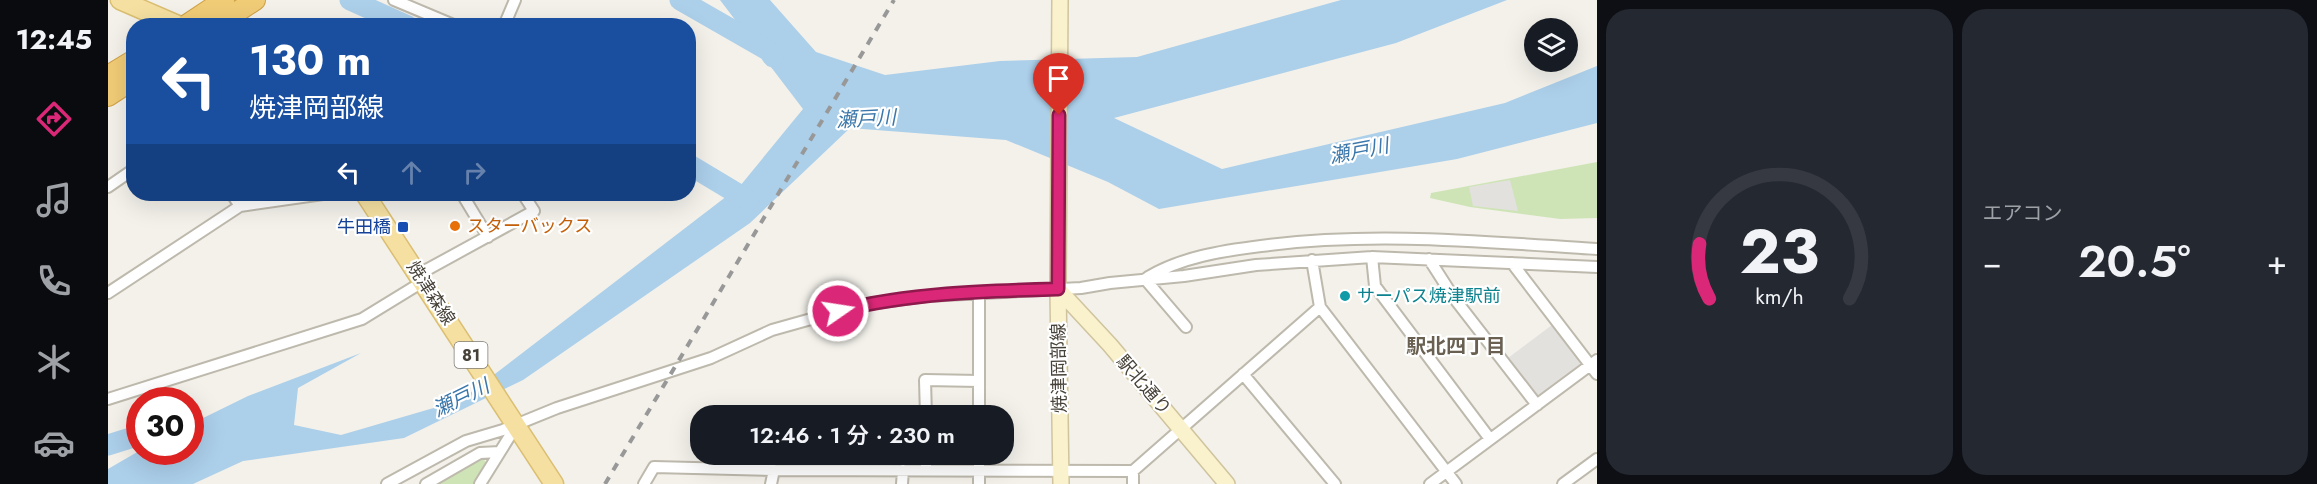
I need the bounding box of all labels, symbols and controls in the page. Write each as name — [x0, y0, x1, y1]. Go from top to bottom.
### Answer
map controls — [1524, 18, 1578, 72]
button: layers — [1524, 18, 1578, 72]
text: 12:45 — [16, 20, 92, 59]
text: 130 m — [249, 30, 371, 91]
icon: left — [150, 42, 228, 120]
pin — [1033, 53, 1084, 115]
icon: arrive — [1042, 62, 1075, 95]
text: 焼津岡部線 — [249, 88, 384, 127]
icon: directions — [33, 98, 75, 140]
water label: 瀬戸川 — [835, 103, 899, 135]
water label: 瀬戸川 — [1327, 131, 1393, 171]
icon: left — [332, 156, 365, 189]
icon: ahead — [395, 156, 428, 189]
icon: right — [458, 156, 491, 189]
icon: music — [33, 179, 75, 221]
text: エアコン — [1983, 199, 2063, 228]
text: 23 — [1739, 206, 1819, 296]
place label: スターバックス — [467, 213, 592, 239]
place label: 牛田橋 — [337, 214, 391, 240]
marker: スターバックス — [448, 219, 462, 233]
marker: 牛田橋 — [396, 220, 410, 234]
text: 20.5° — [2078, 229, 2191, 294]
text: − — [1983, 239, 2002, 286]
text: + — [2267, 239, 2287, 286]
street label: 焼津森線 — [400, 256, 462, 330]
icon: phone — [33, 260, 75, 302]
position arrow — [806, 279, 870, 343]
text: km/h — [1755, 281, 1803, 312]
place label: サーパス焼津駅前 — [1357, 283, 1501, 309]
marker: サーパス焼津駅前 — [1338, 289, 1352, 303]
street label: 焼津岡部線 — [1045, 323, 1073, 413]
district label: 駅北四丁目 — [1406, 332, 1506, 361]
icon: climate — [33, 341, 75, 383]
road number: 81 — [454, 342, 488, 368]
street label: 駅北通り — [1111, 349, 1177, 421]
water label: 瀬戸川 — [428, 371, 496, 424]
speed limit sign: 30 — [126, 387, 204, 465]
text: 12:46 · 1 分 · 230 m — [749, 419, 955, 451]
icon: car — [33, 422, 75, 464]

